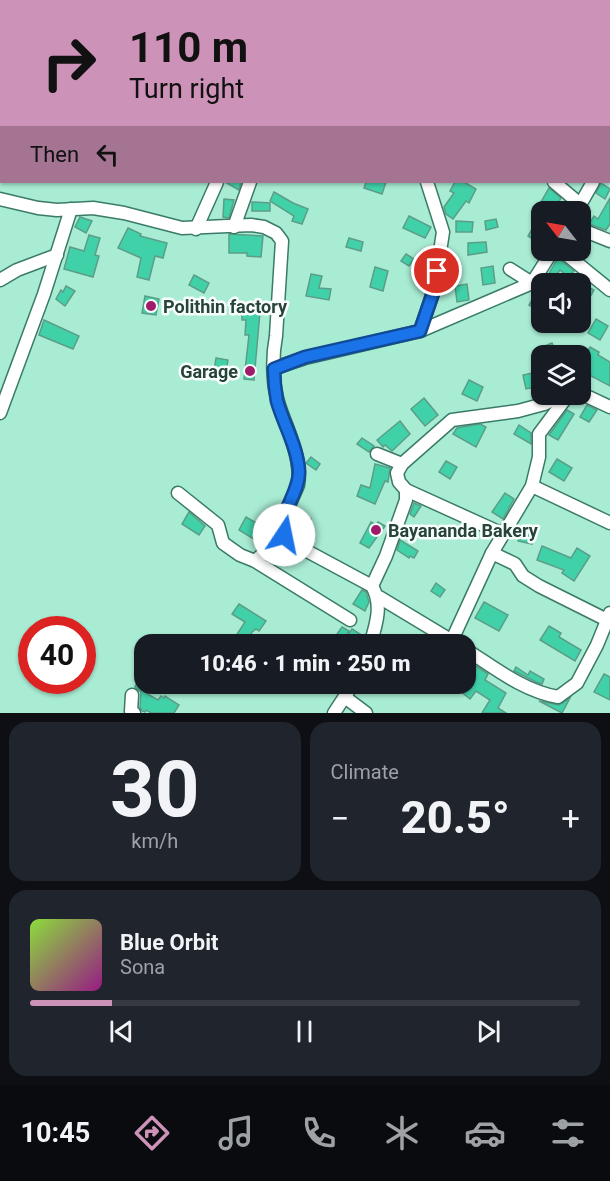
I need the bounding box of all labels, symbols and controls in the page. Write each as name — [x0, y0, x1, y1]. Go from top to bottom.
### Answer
text: 110 m — [129, 23, 248, 72]
icon: right — [30, 24, 108, 102]
text: Turn right — [129, 73, 244, 105]
icon: left — [91, 138, 124, 171]
text: Then — [30, 142, 79, 167]
north arrow — [531, 201, 591, 261]
map controls — [531, 201, 591, 405]
pin — [411, 245, 462, 296]
icon: arrive — [420, 254, 453, 287]
button: sound — [531, 273, 591, 333]
place label: Polithin factory — [163, 296, 288, 317]
marker: Polithin factory — [144, 299, 158, 313]
button: layers — [531, 345, 591, 405]
place label: Garage — [180, 361, 238, 382]
marker: Garage — [243, 364, 257, 378]
position arrow — [252, 503, 316, 567]
place label: Bayananda Bakery — [388, 520, 539, 541]
marker: Bayananda Bakery — [369, 523, 383, 537]
speed limit sign: 40 — [18, 616, 96, 694]
text: 10:46 · 1 min · 250 m — [200, 651, 410, 676]
text: 30 — [110, 744, 200, 835]
text: Climate — [331, 760, 399, 784]
text: 20.5° — [401, 791, 510, 844]
text: − — [331, 799, 349, 838]
text: + — [561, 799, 580, 838]
text: km/h — [131, 829, 178, 853]
text: Blue Orbit — [120, 930, 218, 955]
text: Sona — [120, 955, 165, 979]
icon: previous — [105, 1015, 138, 1048]
icon: pause — [288, 1015, 321, 1048]
icon: next — [472, 1015, 505, 1048]
icon: directions — [131, 1112, 173, 1154]
icon: music — [215, 1112, 257, 1154]
icon: phone — [298, 1112, 340, 1154]
icon: climate — [381, 1112, 423, 1154]
icon: car — [464, 1112, 506, 1154]
icon: filters — [547, 1112, 589, 1154]
text: 10:45 — [21, 1117, 90, 1149]

